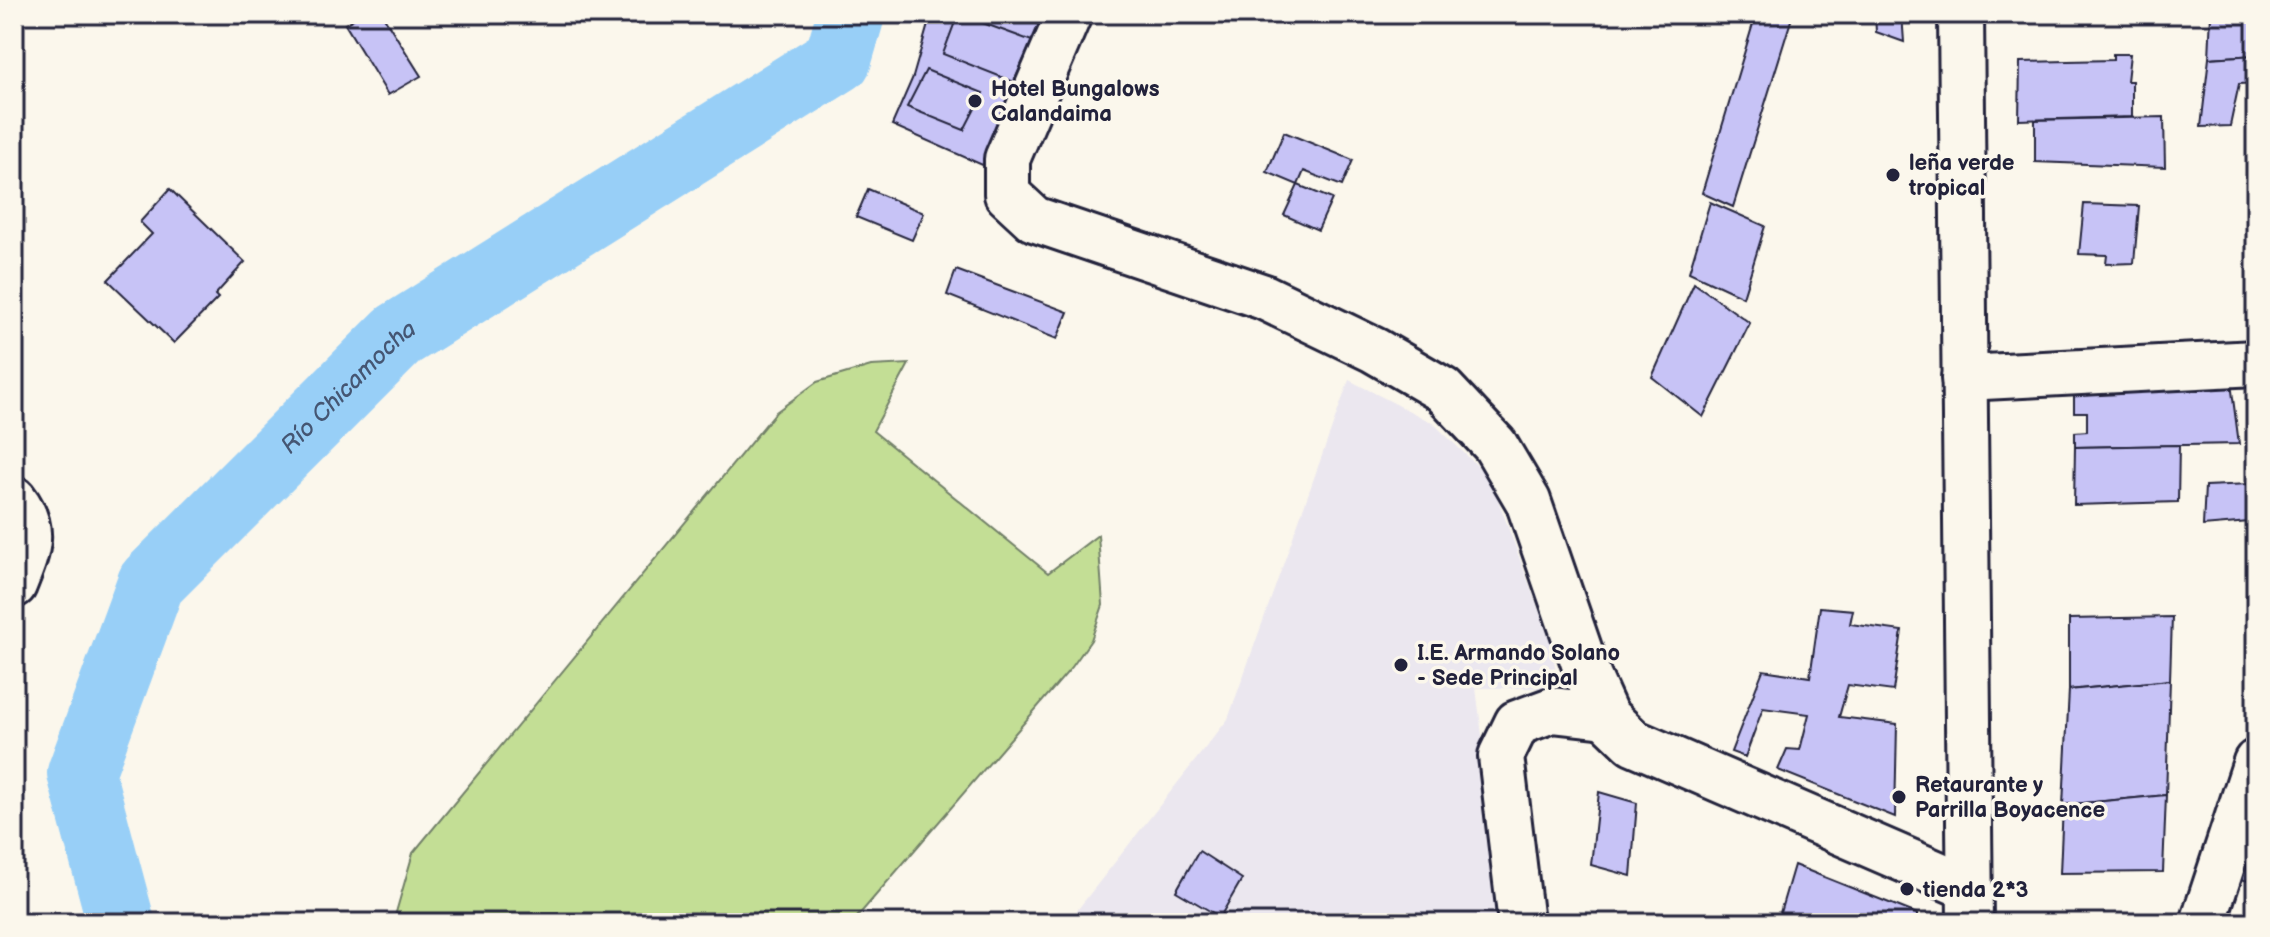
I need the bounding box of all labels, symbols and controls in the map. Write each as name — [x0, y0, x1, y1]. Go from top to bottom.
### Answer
place label: Hotel Bungalows Calandaima — [991, 76, 1160, 128]
marker: Hotel Bungalows Calandaima — [966, 92, 984, 110]
place label: leña verde tropical — [1908, 150, 2014, 202]
marker: leña verde tropical — [1884, 166, 1902, 184]
water label: Río Chicamocha — [275, 314, 421, 460]
place label: I.E. Armando Solano - Sede Principal — [1417, 640, 1620, 692]
marker: I.E. Armando Solano - Sede Principal — [1392, 656, 1410, 674]
place label: Retaurante y Parrilla Boyacence — [1915, 772, 2105, 824]
marker: Retaurante y Parrilla Boyacence — [1890, 788, 1908, 806]
place label: tienda 2*3 — [1922, 877, 2029, 904]
marker: tienda 2*3 — [1898, 880, 1916, 898]

